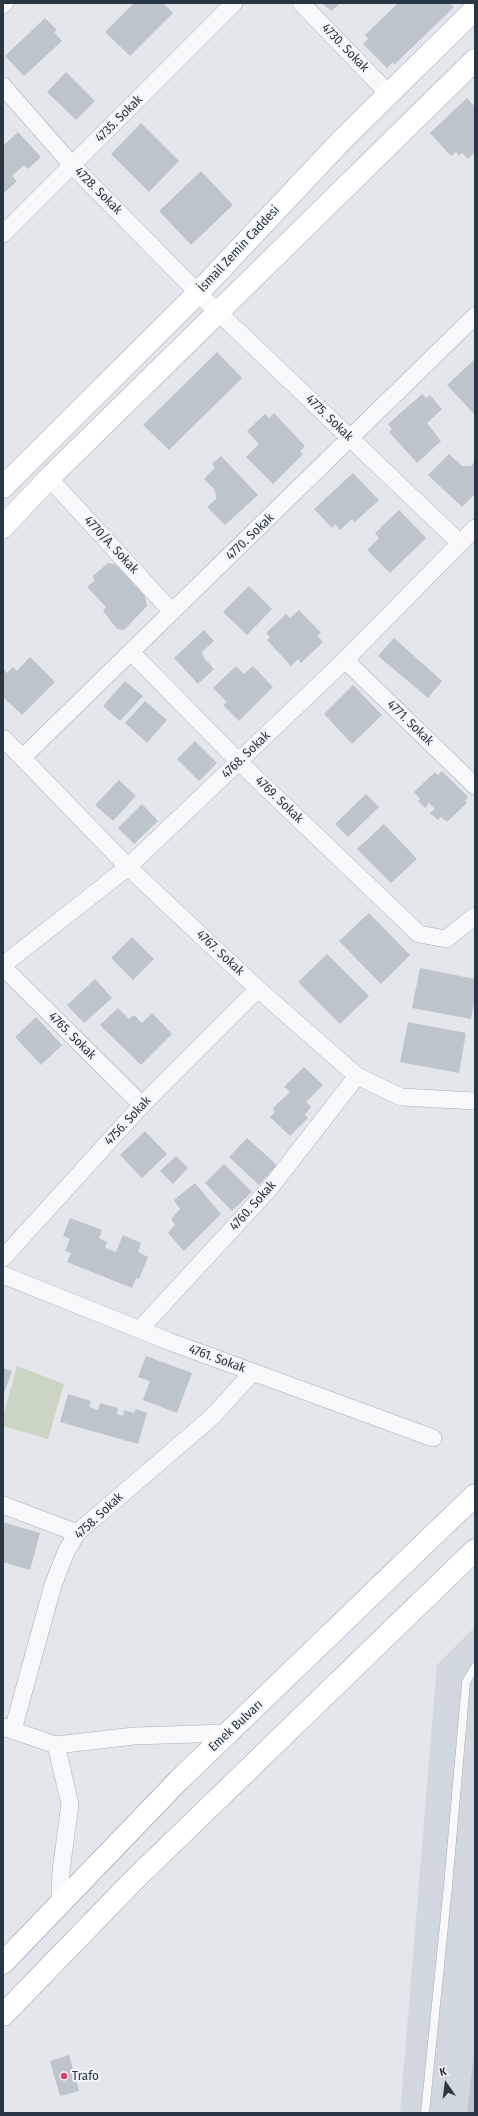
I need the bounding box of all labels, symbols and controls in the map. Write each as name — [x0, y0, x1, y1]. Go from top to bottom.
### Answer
street label: 4730. Sokak — [318, 21, 372, 75]
street label: 4735. Sokak — [92, 92, 146, 146]
street label: 4728. Sokak — [71, 164, 125, 218]
street label: İsmail Zemin Caddesi — [195, 203, 283, 295]
street label: 4775. Sokak — [302, 392, 356, 444]
street label: 4770. Sokak — [223, 510, 277, 564]
street label: 4770/A. Sokak — [80, 513, 142, 577]
street label: 4771. Sokak — [383, 697, 437, 749]
street label: 4768. Sokak — [219, 728, 273, 782]
street label: 4769. Sokak — [252, 773, 306, 827]
street label: 4767. Sokak — [193, 927, 247, 979]
street label: 4765. Sokak — [45, 1009, 99, 1063]
street label: 4756. Sokak — [102, 1093, 154, 1149]
street label: 4760. Sokak — [227, 1178, 279, 1234]
street label: 4761. Sokak — [186, 1342, 248, 1376]
street label: 4758. Sokak — [71, 1490, 127, 1542]
street label: Emek Bulvarı — [206, 1697, 266, 1755]
north arrow — [426, 2064, 466, 2104]
text: K — [438, 2065, 448, 2079]
place label: Trafo — [72, 2068, 99, 2084]
marker: Trafo — [59, 2071, 69, 2081]

